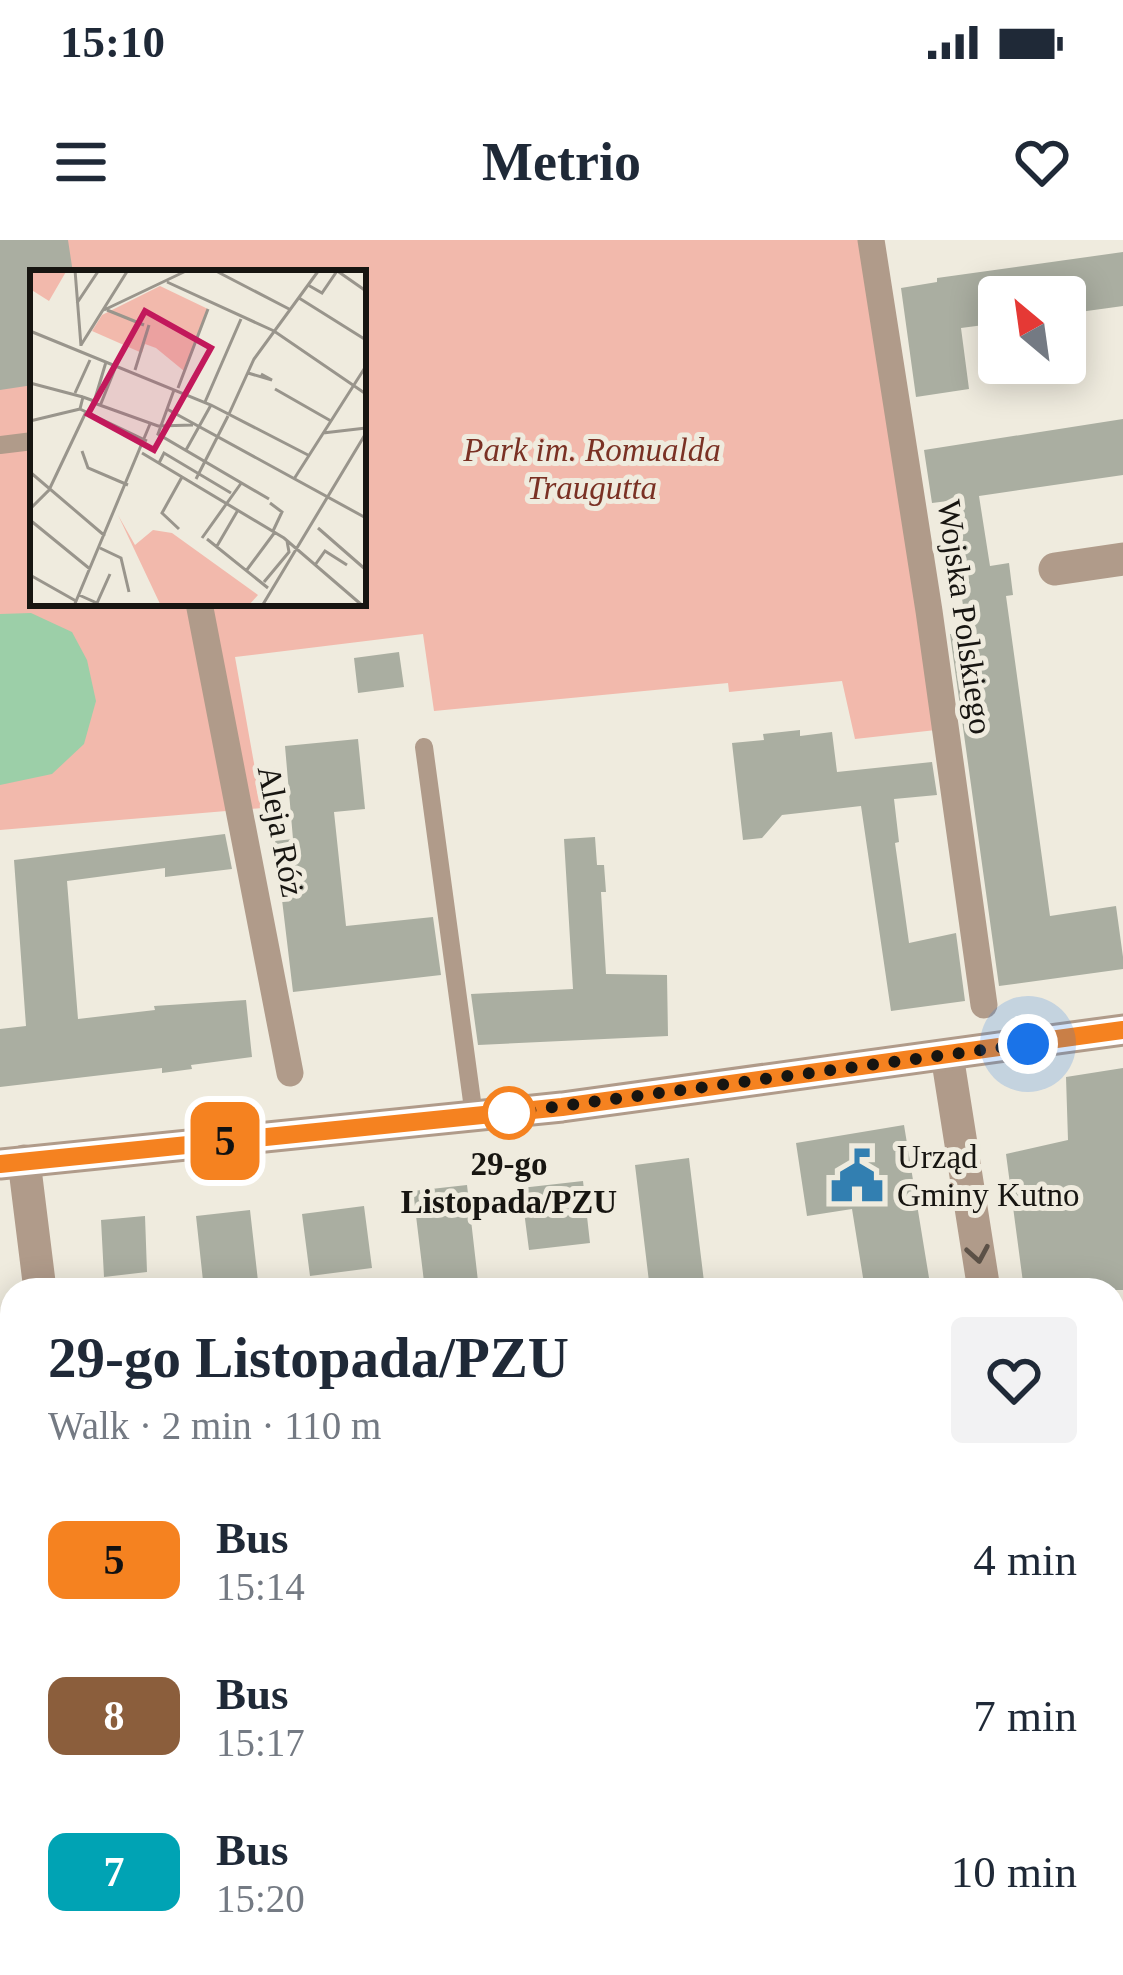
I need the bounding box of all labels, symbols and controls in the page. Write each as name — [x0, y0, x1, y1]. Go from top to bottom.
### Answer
text: 15:10 — [60, 17, 165, 67]
icon: menu — [48, 129, 114, 195]
icon: heart — [1009, 129, 1075, 195]
text: Metrio — [482, 132, 641, 192]
inset map — [30, 270, 366, 606]
north arrow — [978, 276, 1086, 384]
map controls — [978, 276, 1086, 384]
park label: Park im. Romualda Traugutta — [462, 432, 721, 506]
street label: Wojska Polskiego — [931, 497, 999, 737]
street label: Aleja Róż — [251, 762, 311, 900]
your location — [998, 1014, 1058, 1074]
marker: 29-go Listopada/PZU — [484, 1088, 534, 1138]
line badge: 5 — [186, 1102, 264, 1180]
text: 5 — [215, 1118, 236, 1164]
place label: Urząd Gminy Kutno — [897, 1139, 1079, 1213]
place label: 29-go Listopada/PZU — [401, 1146, 617, 1220]
public building icon: Urząd Gminy Kutno — [828, 1147, 886, 1205]
one-way arrow — [964, 1243, 989, 1263]
button: heart — [951, 1317, 1077, 1443]
text: 29-go Listopada/PZU — [48, 1326, 569, 1389]
text: Walk · 2 min · 110 m — [48, 1404, 381, 1447]
text: Bus — [216, 1513, 289, 1563]
text: 4 min — [973, 1535, 1077, 1585]
text: 5 — [104, 1537, 125, 1583]
text: 15:14 — [216, 1565, 305, 1608]
text: Bus — [216, 1669, 289, 1719]
text: 7 min — [973, 1691, 1077, 1741]
text: 8 — [104, 1693, 125, 1739]
text: 15:17 — [216, 1721, 305, 1764]
text: Bus — [216, 1825, 289, 1875]
text: 10 min — [951, 1847, 1077, 1897]
text: 7 — [104, 1849, 125, 1895]
text: 15:20 — [216, 1877, 305, 1920]

